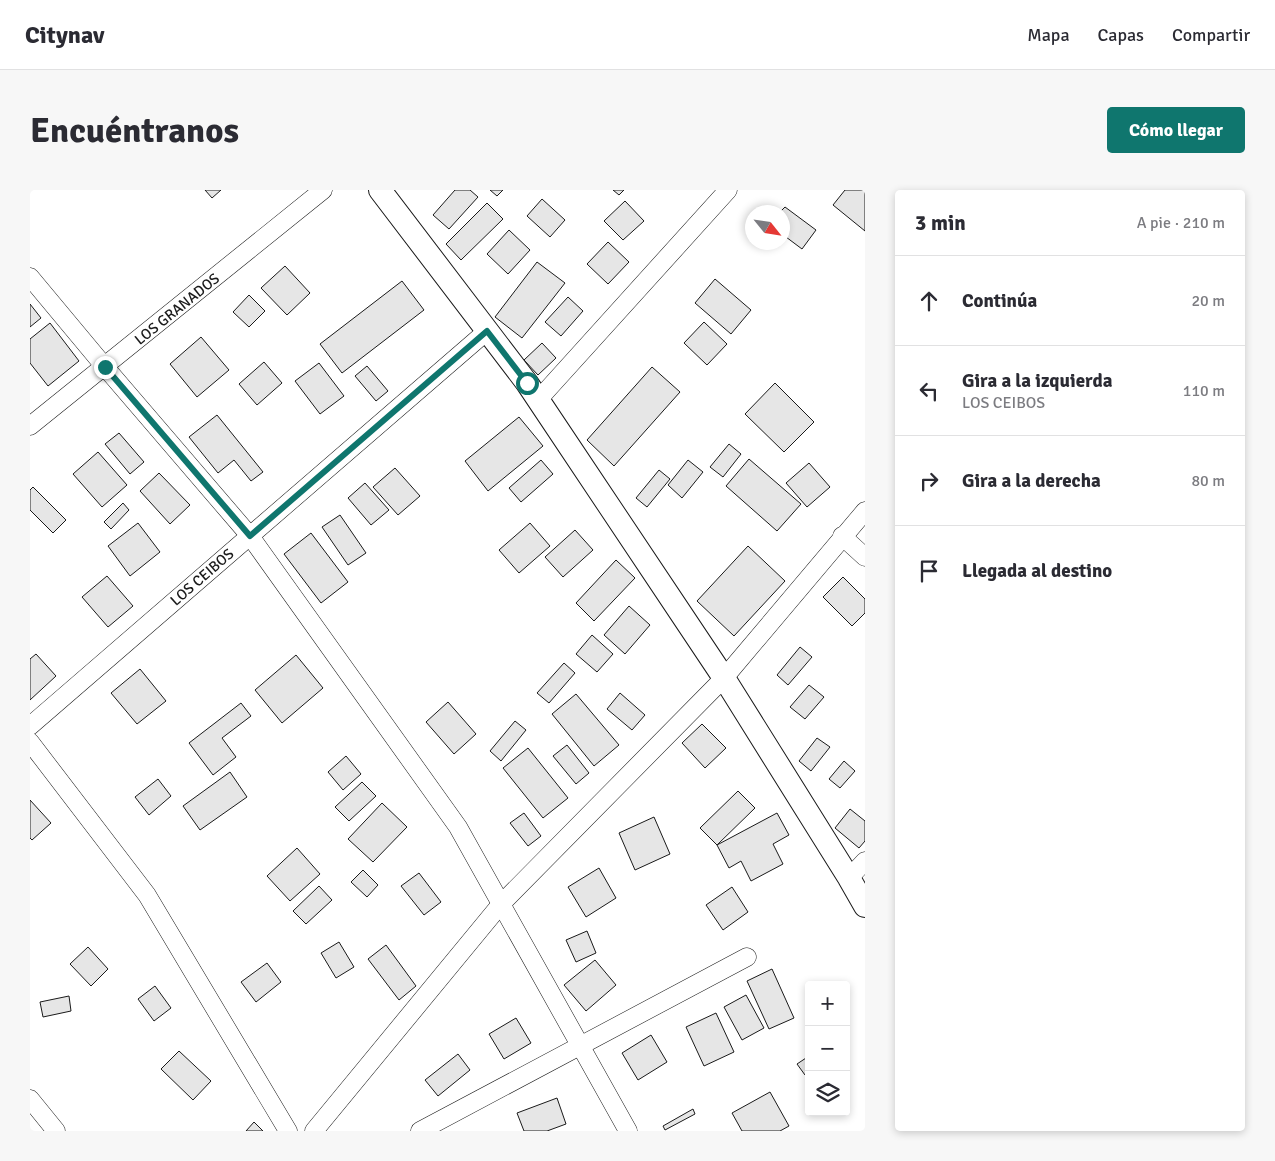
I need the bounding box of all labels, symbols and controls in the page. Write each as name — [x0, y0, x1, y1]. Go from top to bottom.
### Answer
text: Citynav — [25, 20, 104, 50]
text: Mapa — [1027, 24, 1070, 46]
text: Capas — [1098, 24, 1144, 46]
text: Compartir — [1172, 24, 1250, 46]
button: Cómo llegar — [1107, 107, 1245, 153]
text: Encuéntranos — [30, 109, 239, 152]
north arrow — [745, 205, 790, 250]
text: 3 min — [915, 210, 966, 236]
text: A pie · 210 m — [1137, 213, 1225, 233]
street label: LOS GRANADOS — [131, 269, 223, 349]
icon: ahead — [915, 287, 943, 315]
text: Continúa — [962, 289, 1037, 313]
text: 20 m — [1191, 291, 1225, 311]
route end — [94, 356, 117, 379]
text: Gira a la izquierda — [962, 369, 1112, 393]
route start — [516, 372, 539, 395]
icon: left — [915, 377, 943, 405]
text: 110 m — [1183, 381, 1225, 401]
text: LOS CEIBOS — [962, 393, 1045, 413]
icon: right — [915, 467, 943, 495]
text: Gira a la derecha — [962, 469, 1101, 493]
text: 80 m — [1191, 471, 1225, 491]
street label: LOS CEIBOS — [167, 545, 237, 609]
icon: arrive — [915, 557, 943, 585]
text: Llegada al destino — [962, 559, 1112, 583]
map controls — [805, 981, 850, 1116]
button: + — [805, 981, 850, 1026]
button: − — [805, 1026, 850, 1071]
button: layers — [805, 1071, 850, 1116]

